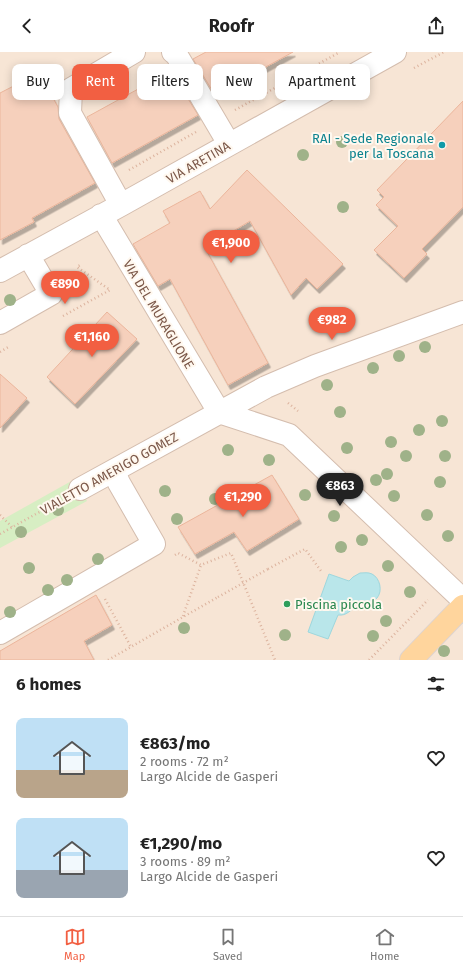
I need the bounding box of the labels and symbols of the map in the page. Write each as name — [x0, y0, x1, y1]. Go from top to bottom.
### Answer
place label: RAI - Sede Regionale per la Toscana — [312, 131, 434, 161]
street label: VIA ARETINA — [164, 138, 233, 187]
marker: RAI - Sede Regionale per la Toscana — [437, 140, 447, 150]
pin: €1,900 — [198, 230, 264, 264]
street label: VIA DEL MURAGLIONE — [120, 257, 197, 371]
pin: €890 — [41, 271, 89, 305]
pin: €982 — [308, 307, 356, 341]
pin: €1,160 — [59, 324, 125, 358]
street label: VIALETTO AMERIGO GOMEZ — [38, 429, 181, 518]
pin: €863 — [316, 473, 364, 507]
pin: €1,290 — [210, 484, 276, 518]
place label: Piscina piccola — [295, 597, 382, 612]
marker: Piscina piccola — [282, 599, 292, 609]

